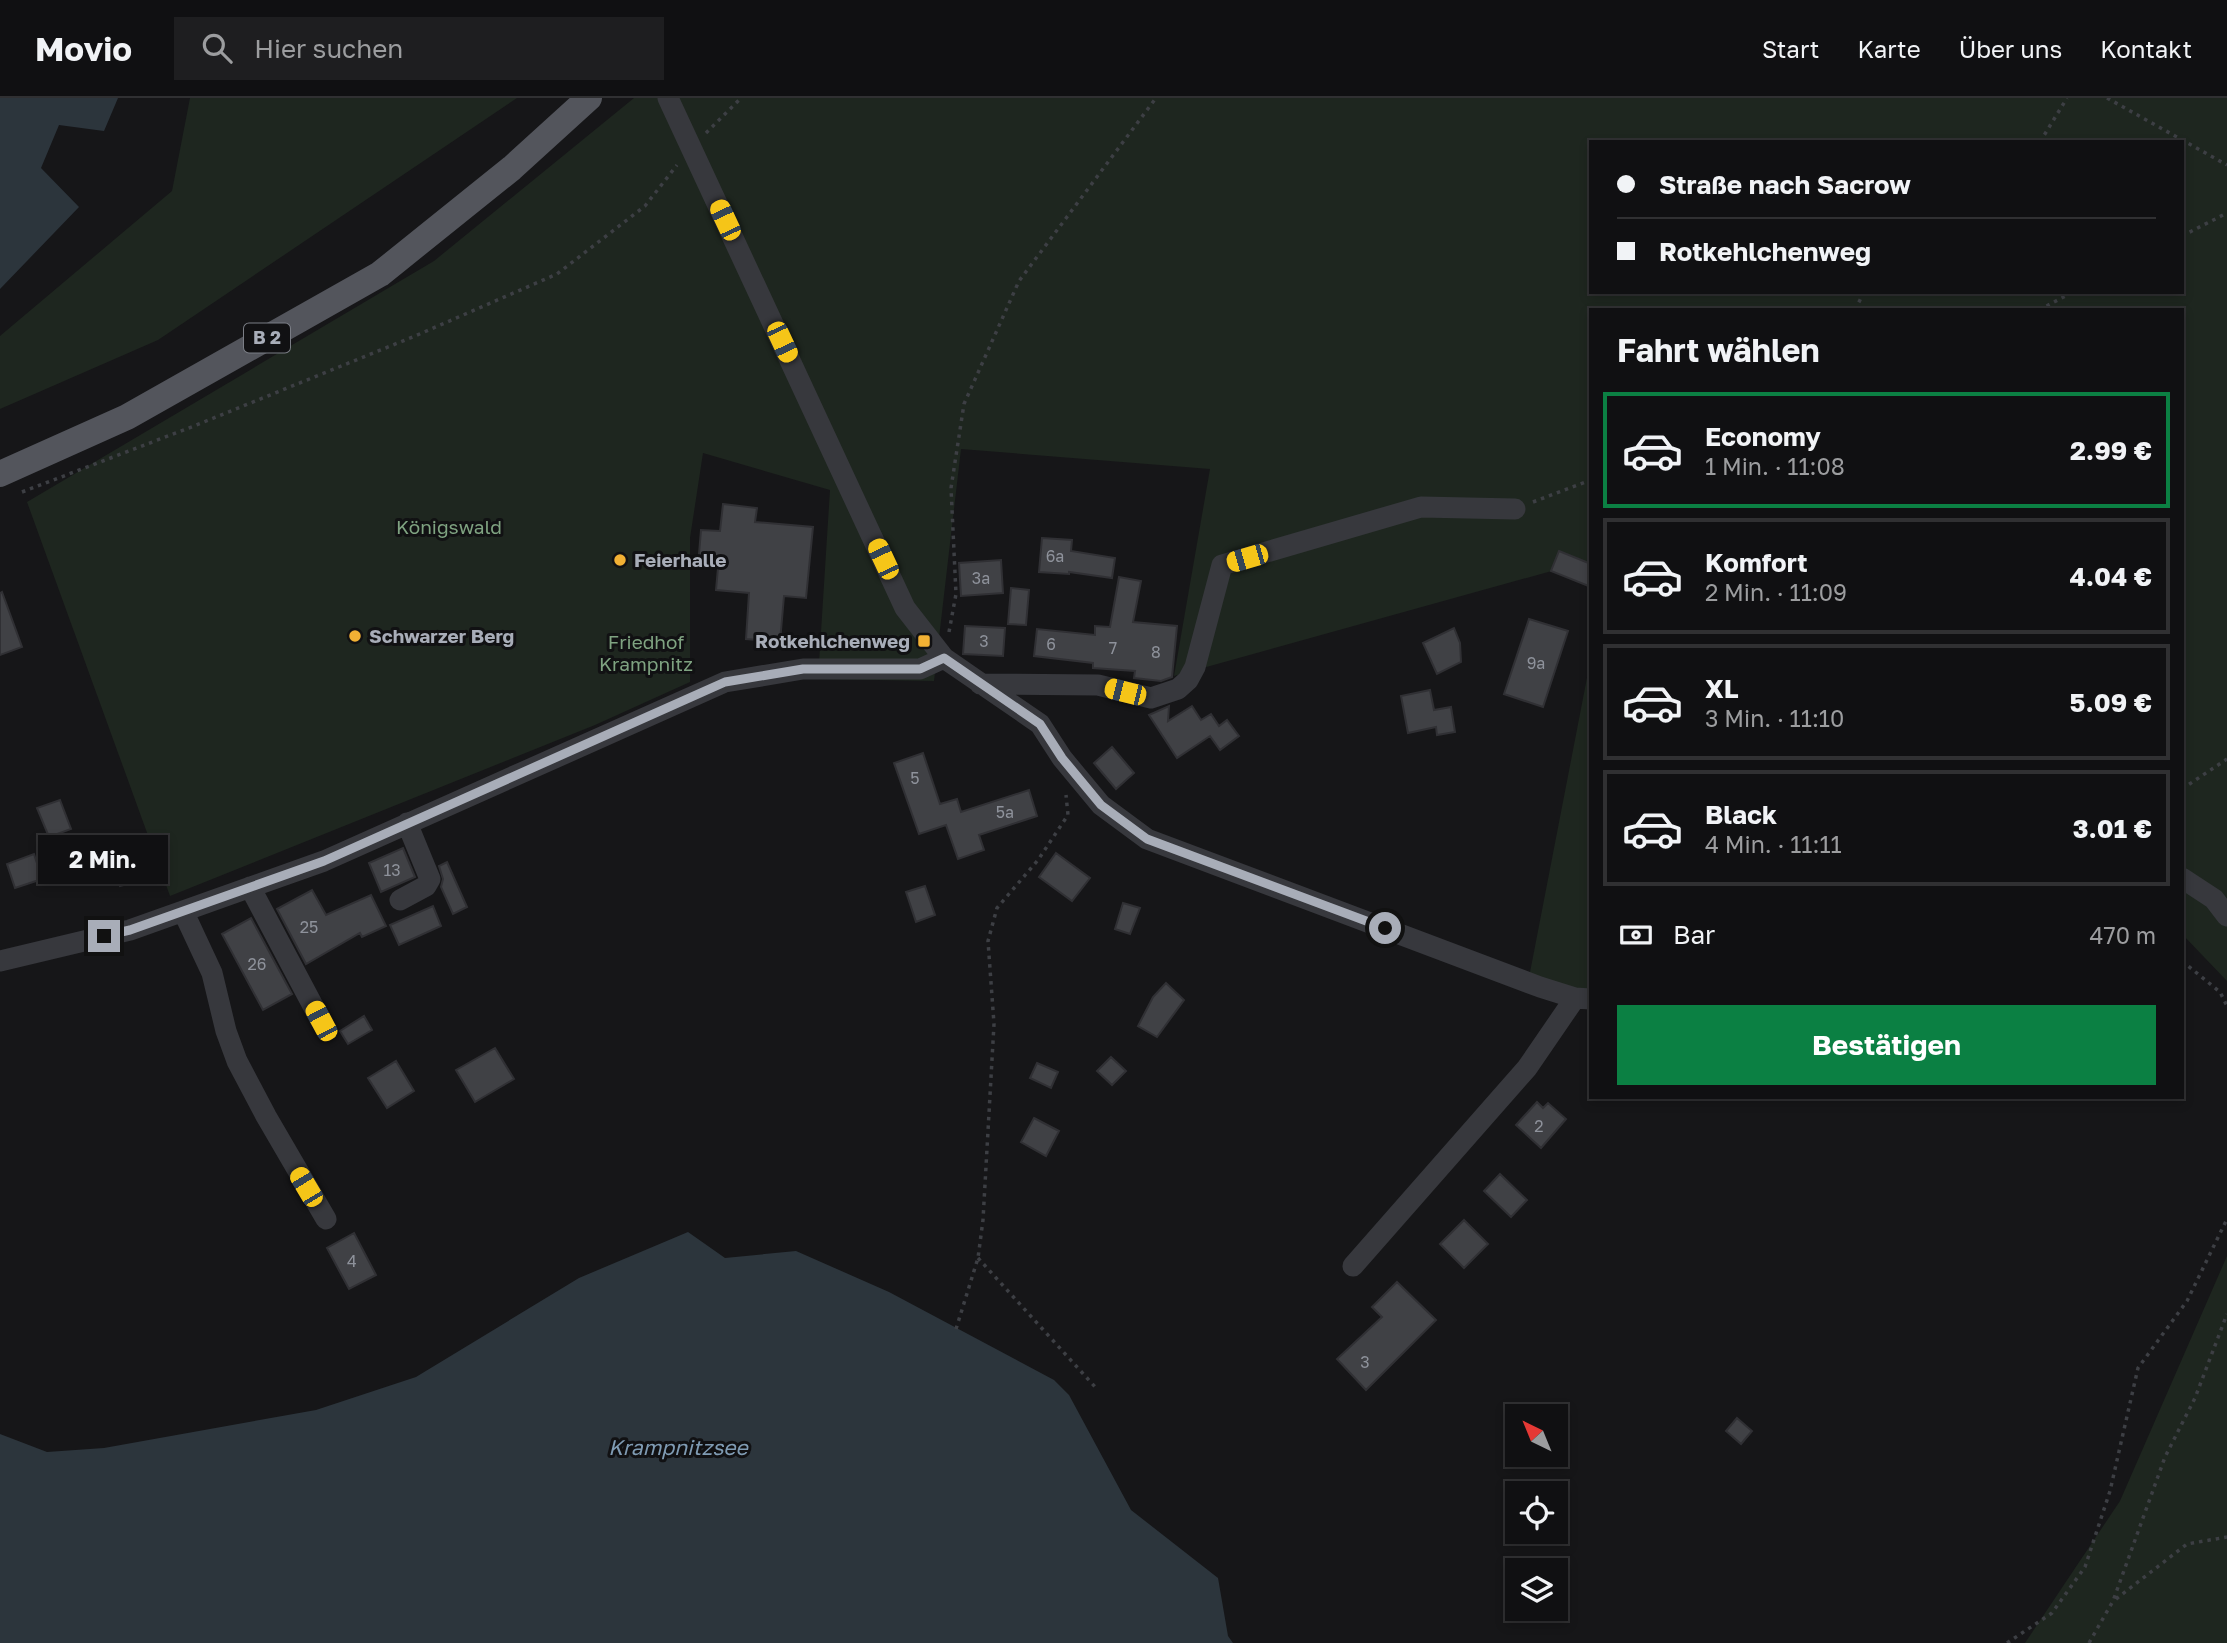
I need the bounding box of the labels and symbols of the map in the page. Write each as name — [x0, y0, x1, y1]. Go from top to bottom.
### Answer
car — [707, 197, 744, 243]
car — [764, 319, 801, 365]
road number: B 2 — [244, 324, 290, 352]
park label: Königswald — [396, 515, 502, 538]
car — [865, 536, 902, 582]
car — [1224, 542, 1271, 574]
house number: 6a — [1046, 546, 1064, 566]
place label: Feierhalle — [634, 548, 727, 571]
marker: Feierhalle — [612, 552, 628, 568]
house number: 3a — [972, 568, 990, 588]
place label: Schwarzer Berg — [369, 624, 514, 647]
marker: Schwarzer Berg — [347, 628, 363, 644]
place label: Rotkehlchenweg — [755, 629, 910, 652]
park label: Friedhof Krampnitz — [599, 630, 693, 675]
house number: 3 — [979, 631, 989, 651]
marker: Rotkehlchenweg — [916, 633, 932, 649]
house number: 6 — [1046, 634, 1056, 654]
house number: 7 — [1109, 638, 1117, 658]
house number: 8 — [1151, 642, 1161, 662]
house number: 9a — [1527, 653, 1545, 673]
car — [1103, 677, 1148, 707]
house number: 5 — [910, 768, 920, 788]
house number: 5a — [996, 802, 1014, 822]
callout: 2 Min. — [39, 834, 169, 884]
house number: 13 — [383, 860, 401, 880]
route start — [1369, 912, 1401, 944]
house number: 25 — [300, 917, 318, 937]
route end — [88, 920, 120, 952]
house number: 26 — [248, 954, 266, 974]
car — [302, 998, 341, 1044]
house number: 2 — [1534, 1116, 1544, 1136]
car — [287, 1164, 326, 1210]
house number: 4 — [347, 1251, 357, 1271]
house number: 3 — [1360, 1352, 1370, 1372]
north arrow — [1505, 1404, 1568, 1466]
water label: Krampnitzsee — [608, 1434, 750, 1460]

